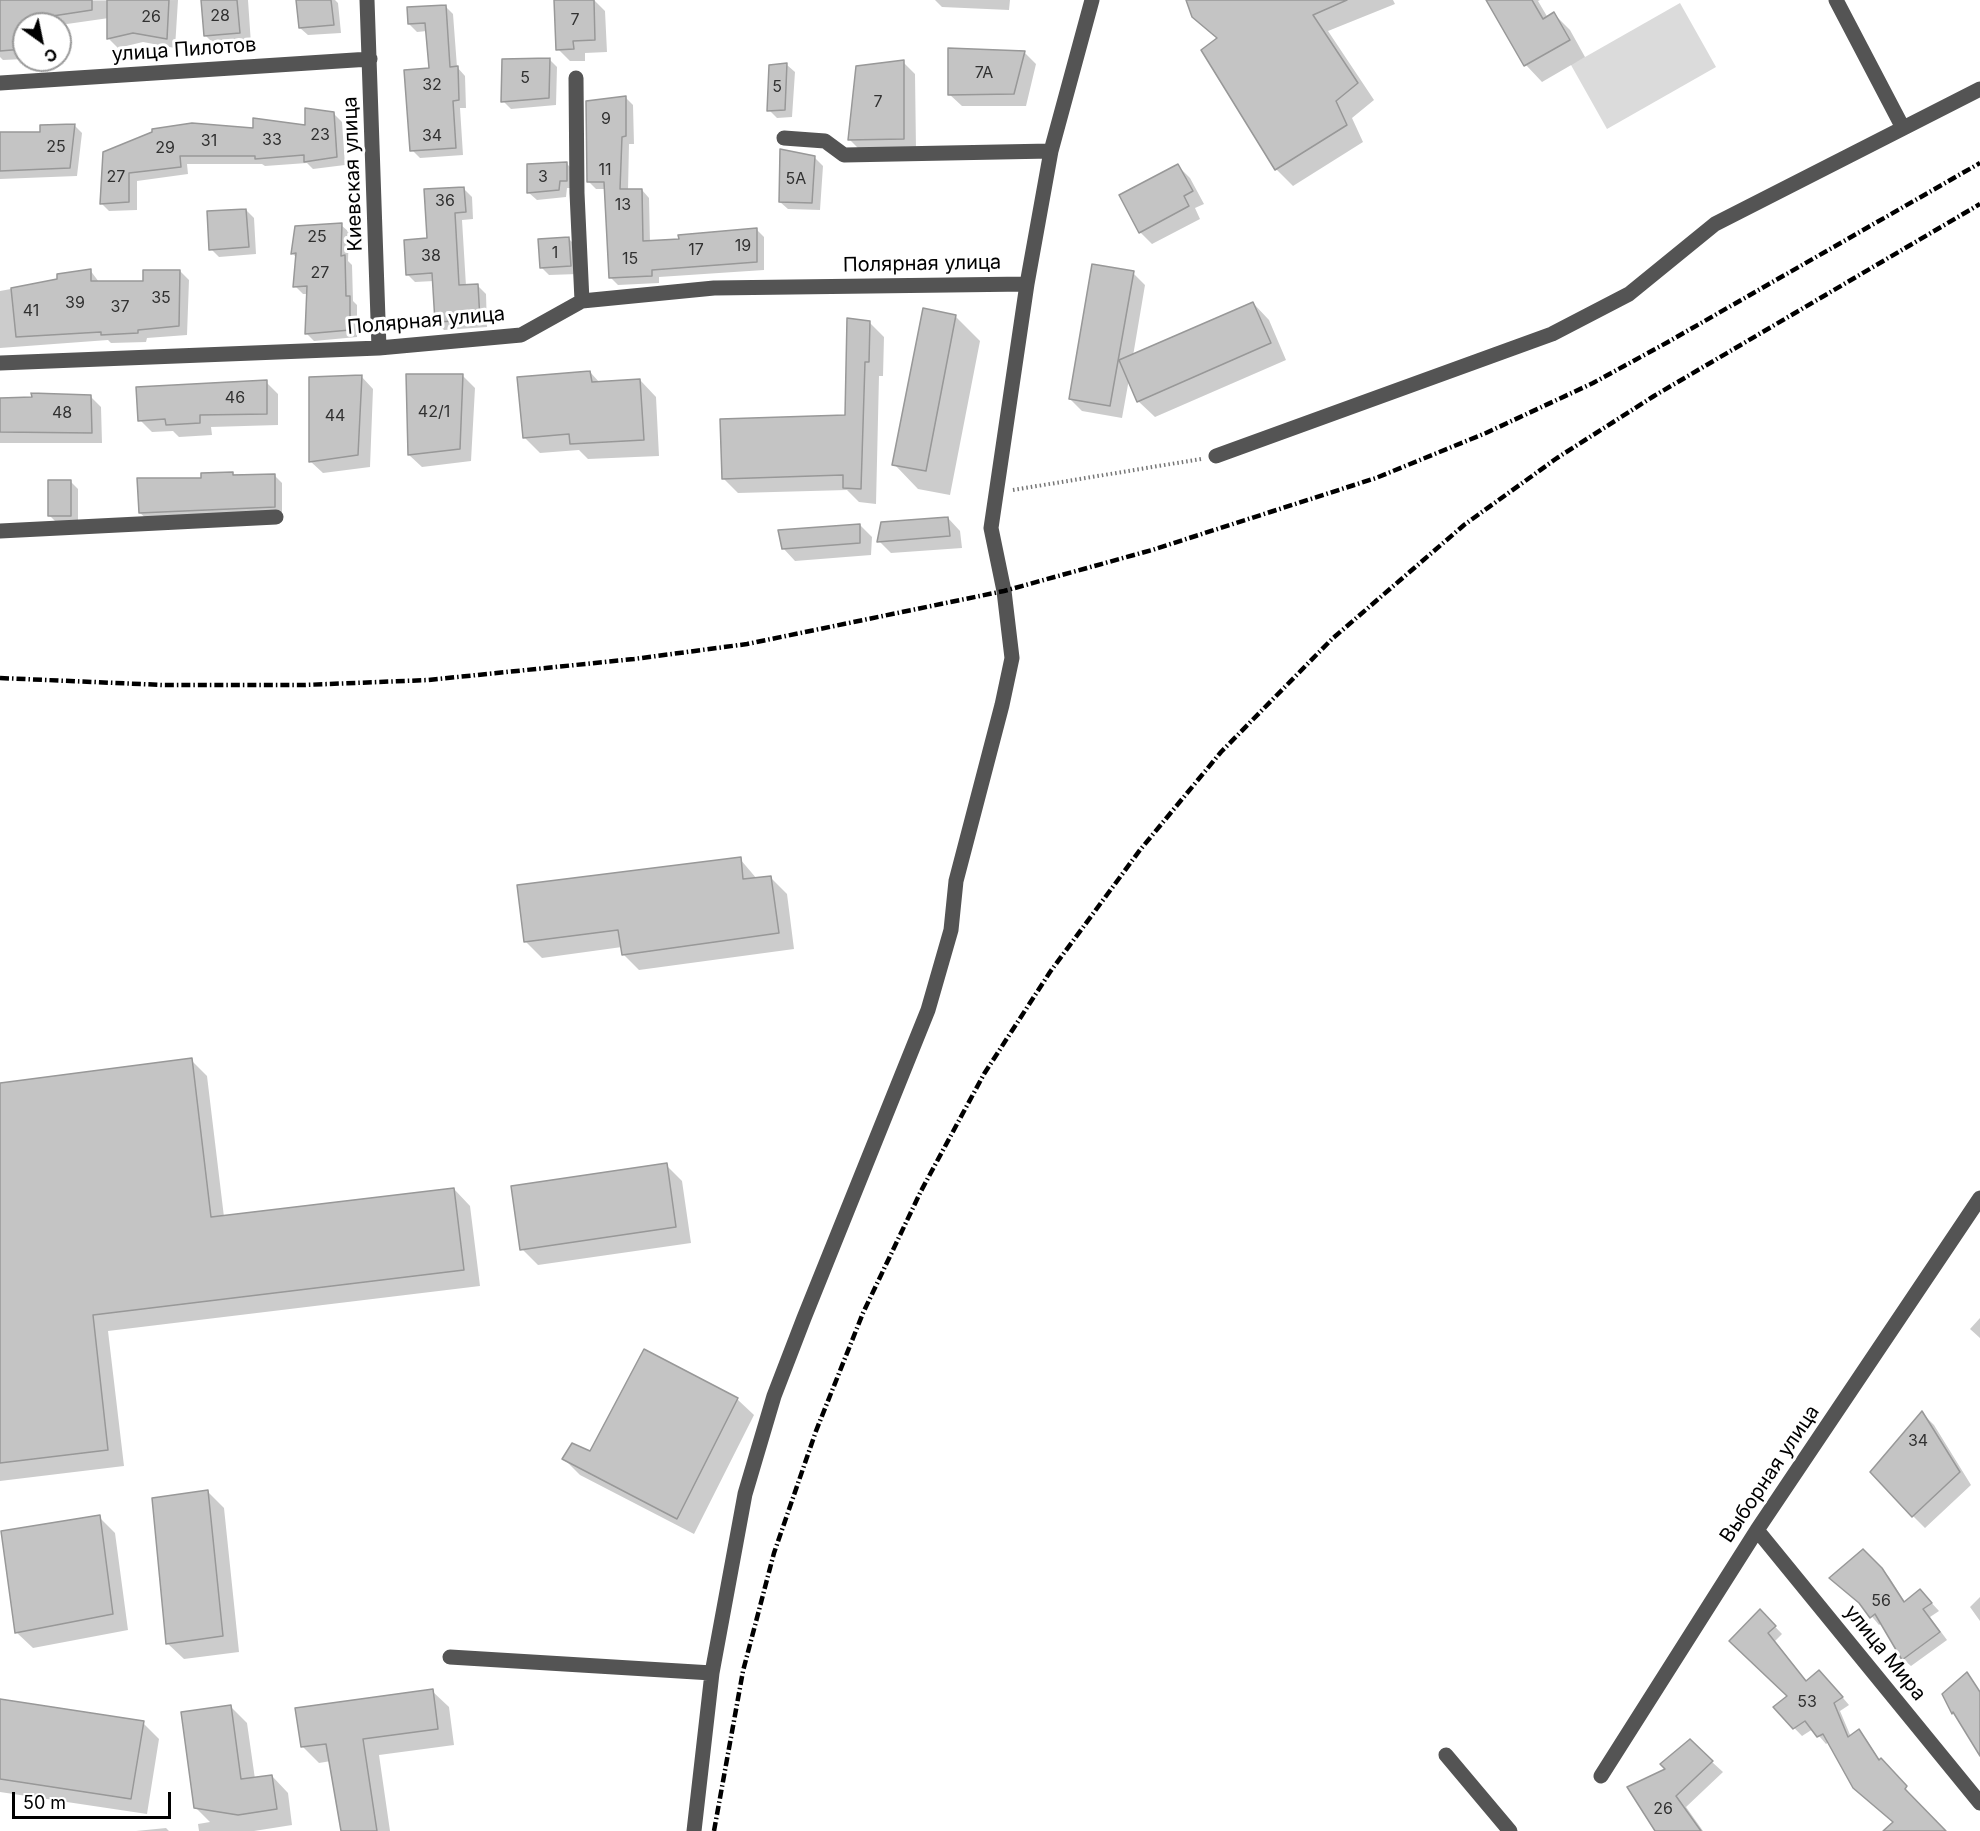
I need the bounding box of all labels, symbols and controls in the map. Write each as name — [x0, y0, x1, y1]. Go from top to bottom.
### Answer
house number: 28 — [210, 6, 230, 26]
house number: 26 — [141, 7, 161, 27]
house number: 7 — [570, 10, 580, 30]
north arrow — [12, 12, 72, 72]
street label: улица Пилотов — [111, 33, 257, 67]
text: С — [40, 44, 61, 67]
house number: 7А — [975, 63, 993, 83]
house number: 5 — [520, 68, 530, 88]
house number: 32 — [422, 75, 442, 95]
house number: 5 — [772, 77, 782, 97]
house number: 7 — [873, 92, 883, 112]
street label: Киевская улица — [338, 96, 368, 252]
house number: 9 — [601, 109, 611, 129]
house number: 23 — [310, 125, 330, 145]
house number: 34 — [422, 126, 442, 146]
house number: 33 — [262, 130, 282, 150]
house number: 31 — [201, 131, 217, 151]
house number: 25 — [46, 137, 66, 157]
house number: 29 — [155, 138, 175, 158]
house number: 11 — [598, 160, 612, 180]
house number: 27 — [107, 167, 125, 187]
house number: 3 — [538, 167, 548, 187]
house number: 5А — [786, 169, 806, 189]
house number: 36 — [435, 191, 455, 211]
house number: 13 — [615, 195, 631, 215]
house number: 25 — [307, 227, 327, 247]
house number: 19 — [735, 236, 751, 256]
house number: 17 — [688, 240, 704, 260]
house number: 1 — [552, 243, 558, 263]
house number: 38 — [421, 246, 441, 266]
house number: 15 — [622, 249, 638, 269]
street label: Полярная улица — [843, 251, 1001, 277]
house number: 27 — [311, 263, 329, 283]
house number: 35 — [151, 288, 171, 308]
house number: 39 — [65, 293, 85, 313]
house number: 37 — [111, 297, 129, 317]
house number: 41 — [23, 301, 39, 321]
street label: Полярная улица — [346, 302, 506, 340]
house number: 46 — [225, 388, 245, 408]
house number: 42/1 — [418, 402, 450, 422]
house number: 48 — [52, 403, 72, 423]
house number: 44 — [325, 406, 345, 426]
street label: Выборная улица — [1715, 1401, 1825, 1547]
house number: 34 — [1908, 1431, 1928, 1451]
house number: 56 — [1871, 1591, 1891, 1611]
street label: улица Мира — [1839, 1600, 1931, 1706]
house number: 53 — [1797, 1692, 1817, 1712]
scale bar — [15, 1780, 174, 1818]
text: 50 m — [23, 1792, 66, 1813]
house number: 26 — [1653, 1799, 1673, 1819]

